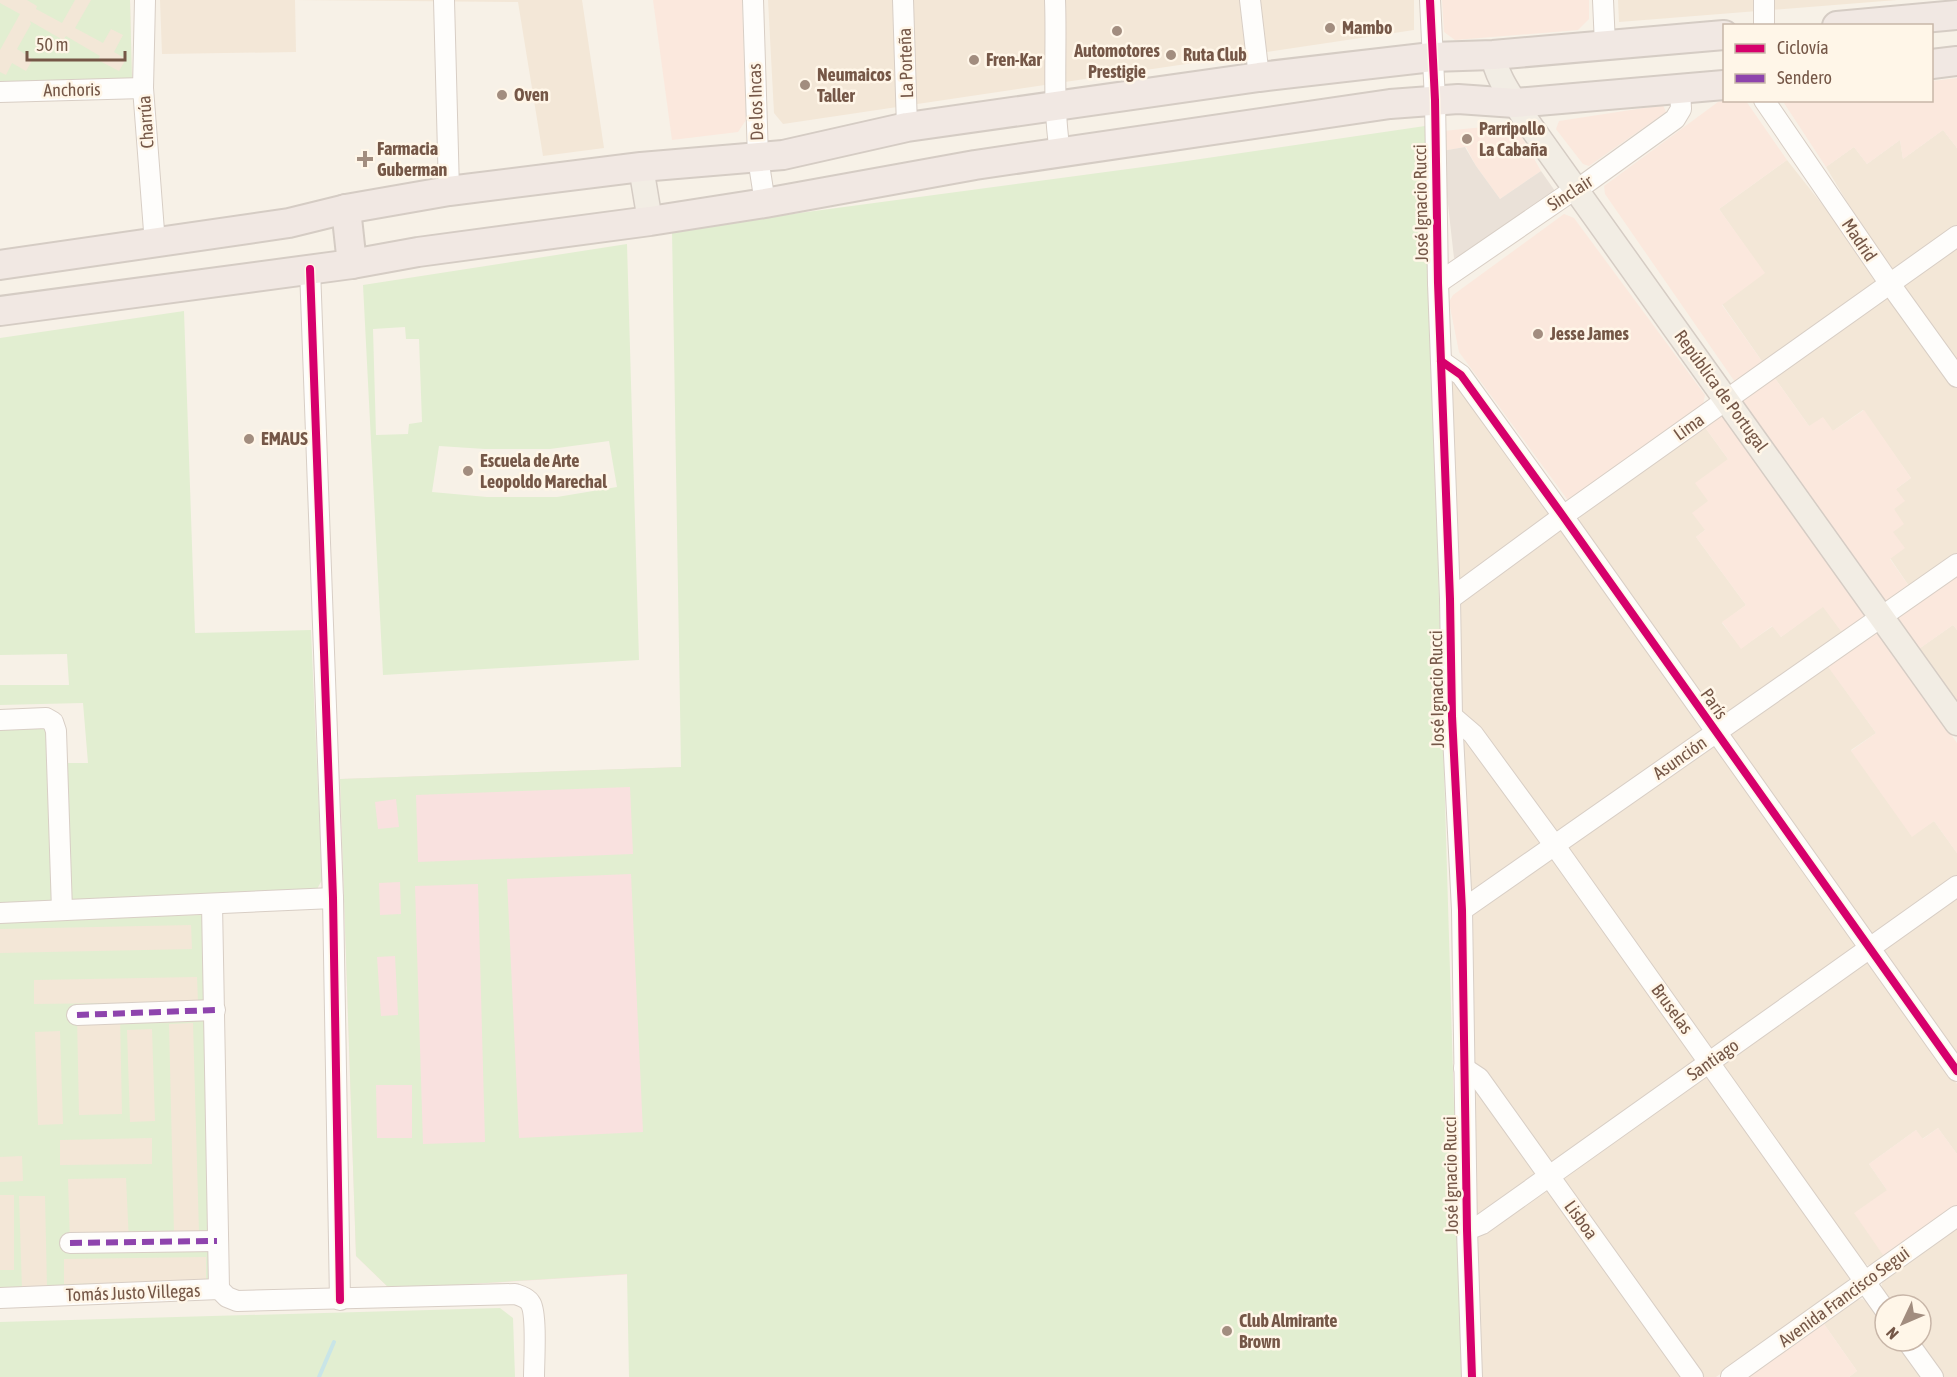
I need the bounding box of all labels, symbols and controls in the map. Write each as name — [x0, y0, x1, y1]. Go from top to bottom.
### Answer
place label: Mambo — [1342, 17, 1392, 38]
marker: Mambo — [1323, 21, 1337, 35]
scale bar — [27, 24, 124, 62]
marker: Automotores Prestigie — [1110, 24, 1124, 38]
legend — [1723, 24, 1933, 102]
street label: La Porteña — [894, 28, 917, 99]
text: 50 m — [36, 34, 68, 55]
text: Ciclovía — [1777, 37, 1829, 58]
place label: Automotores Prestigie — [1073, 40, 1160, 82]
place label: Ruta Club — [1183, 44, 1247, 65]
marker: Ruta Club — [1164, 48, 1178, 62]
place label: Fren-Kar — [986, 49, 1042, 70]
marker: Fren-Kar — [967, 53, 981, 67]
street label: De los Incas — [744, 63, 767, 141]
place label: Neumaicos Taller — [817, 64, 892, 106]
text: Sendero — [1777, 67, 1832, 88]
marker: Neumaicos Taller — [798, 78, 812, 92]
street label: Anchoris — [43, 79, 101, 100]
place label: Oven — [514, 84, 549, 105]
marker: Oven — [495, 88, 509, 102]
street label: Charrúa — [133, 95, 158, 149]
place label: Parripollo La Cabaña — [1479, 118, 1547, 160]
marker: Parripollo La Cabaña — [1460, 132, 1474, 146]
place label: Farmacia Guberman — [377, 138, 448, 180]
street label: José Ignacio Rucci — [1409, 144, 1432, 262]
marker: Farmacia Guberman — [358, 152, 372, 166]
street label: Sinclair — [1543, 170, 1597, 215]
street label: Madrid — [1838, 214, 1881, 265]
place label: Jesse James — [1549, 323, 1630, 344]
street label: República de Portugal — [1670, 326, 1773, 456]
marker: Jesse James — [1531, 327, 1545, 341]
street label: Lima — [1669, 409, 1708, 444]
place label: EMAUS — [261, 428, 308, 449]
marker: EMAUS — [242, 432, 256, 446]
place label: Escuela de Arte Leopoldo Marechal — [480, 450, 607, 492]
marker: Escuela de Arte Leopoldo Marechal — [461, 464, 475, 478]
street label: José Ignacio Rucci — [1425, 630, 1448, 748]
street label: París — [1696, 684, 1732, 723]
street label: Asunción — [1649, 732, 1711, 784]
street label: Bruselas — [1647, 980, 1698, 1038]
street label: Santiago — [1683, 1034, 1743, 1085]
street label: José Ignacio Rucci — [1439, 1116, 1462, 1234]
street label: Lisboa — [1560, 1196, 1602, 1243]
street label: Avenida Francisco Segui — [1774, 1242, 1913, 1351]
street label: Tomás Justo Villegas — [65, 1280, 201, 1305]
north arrow — [1873, 1293, 1933, 1353]
place label: Club Almirante Brown — [1239, 1310, 1337, 1352]
marker: Club Almirante Brown — [1220, 1324, 1234, 1338]
text: N — [1882, 1324, 1902, 1343]

